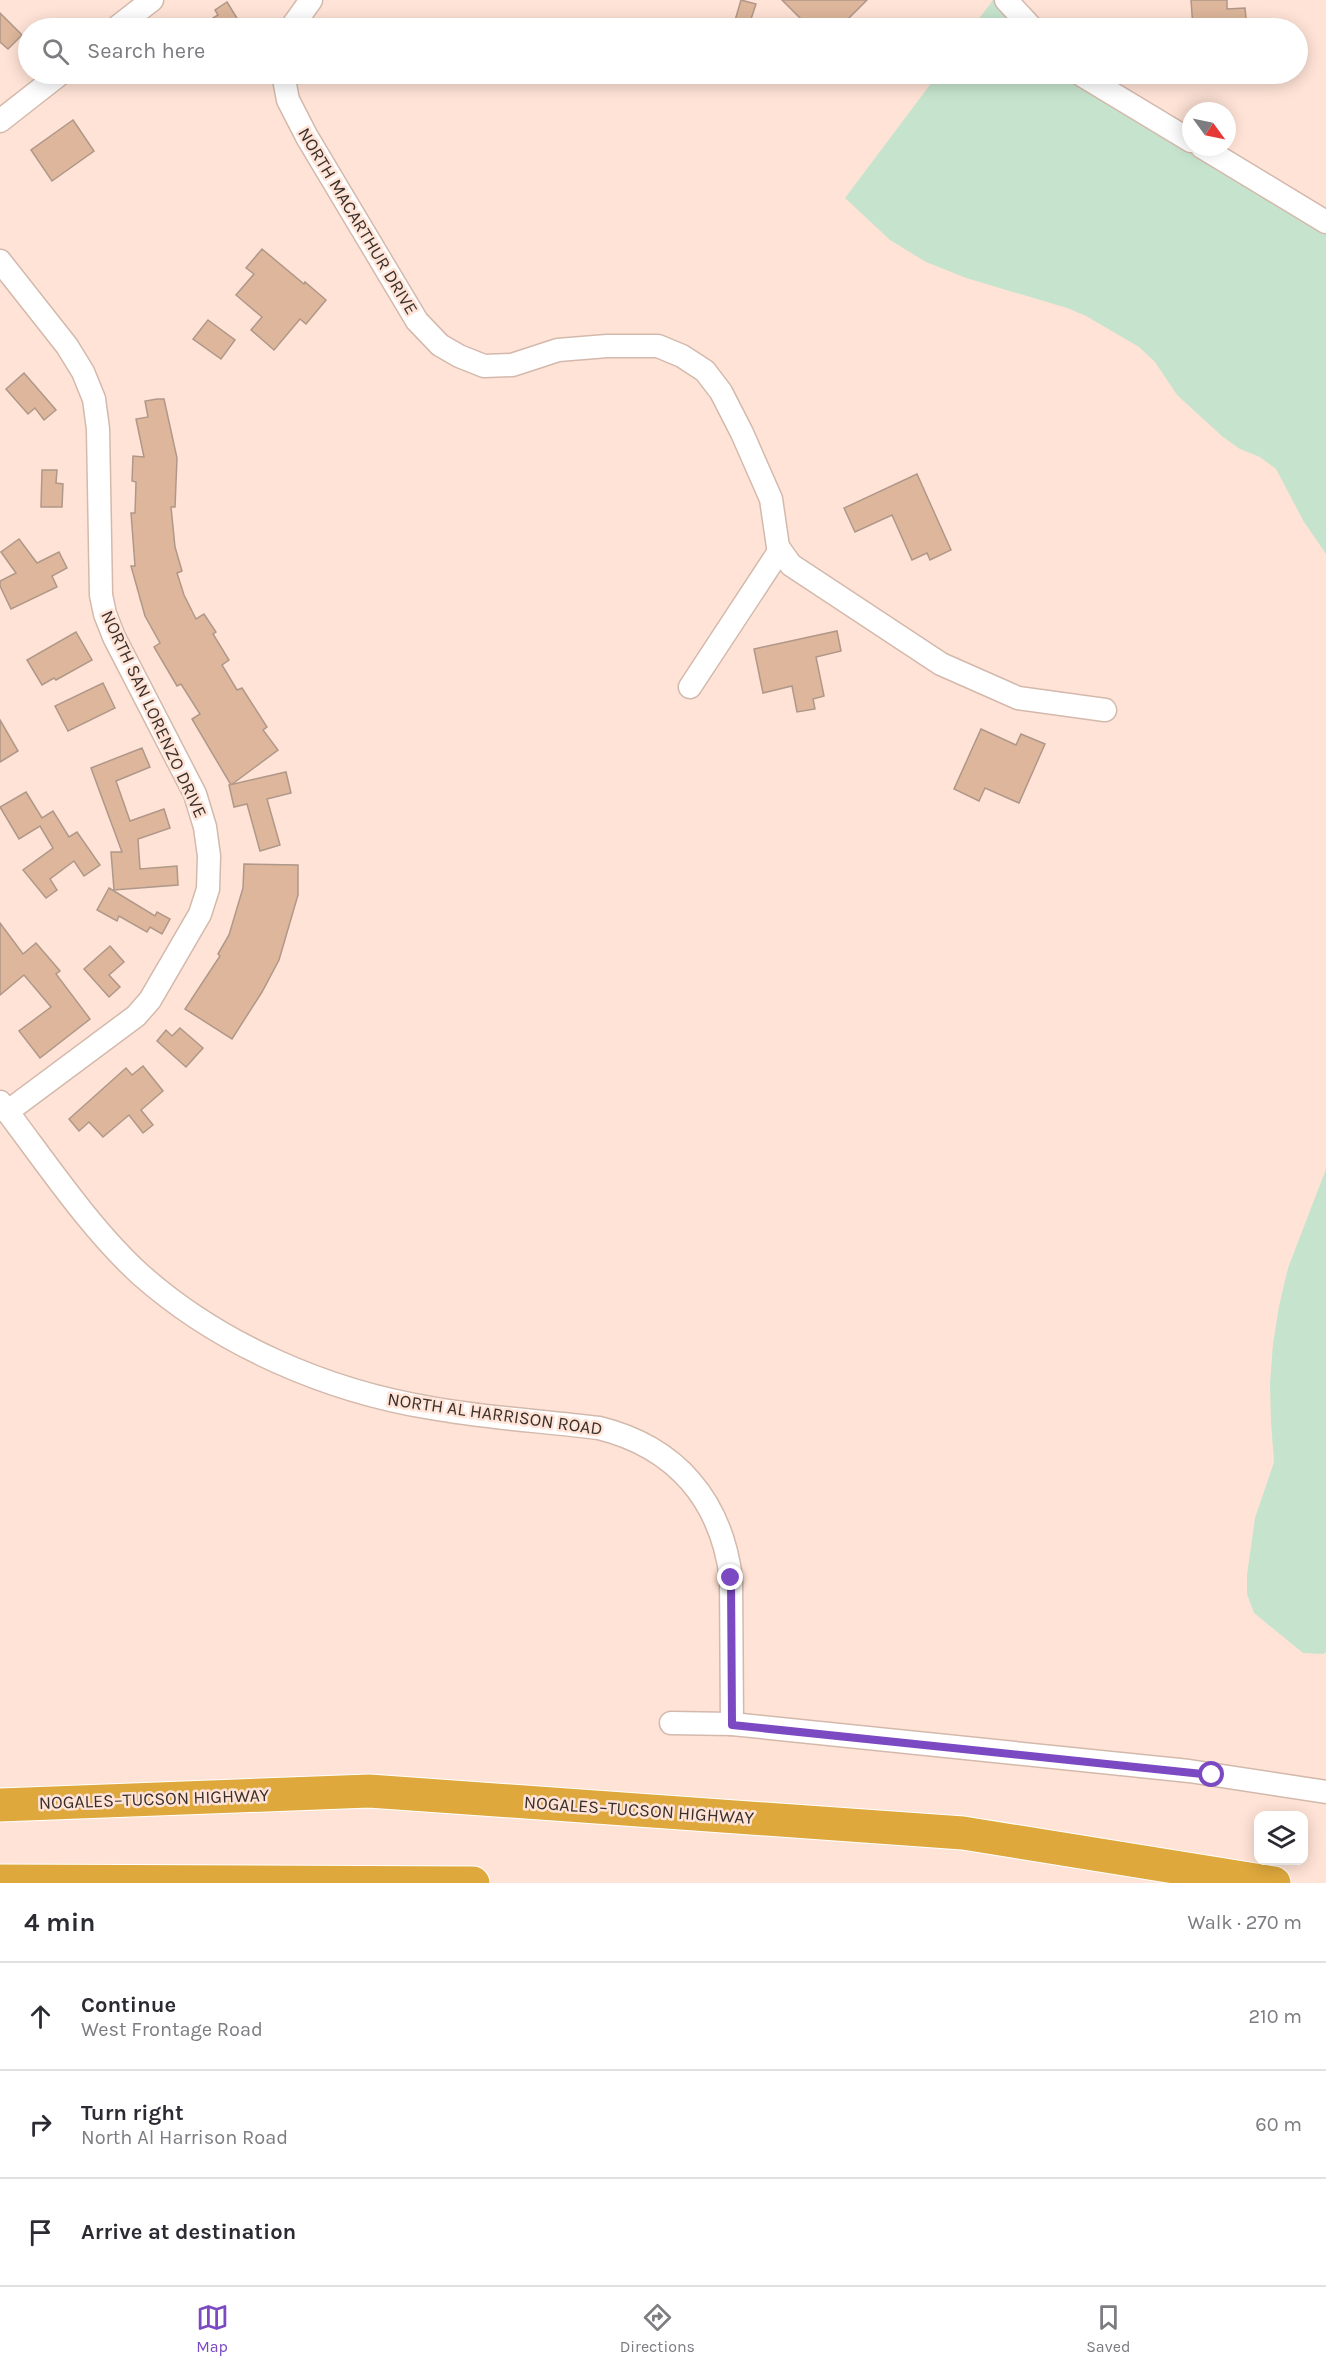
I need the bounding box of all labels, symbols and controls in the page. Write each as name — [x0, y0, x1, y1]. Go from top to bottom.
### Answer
search box — [18, 18, 1308, 84]
icon: search — [39, 35, 72, 68]
text: Search here — [87, 38, 205, 64]
north arrow — [1182, 102, 1236, 156]
street label: NORTH MACARTHUR DRIVE — [293, 123, 423, 319]
street label: NORTH SAN LORENZO DRIVE — [96, 607, 212, 821]
street label: NORTH AL HARRISON ROAD — [386, 1388, 604, 1440]
route end — [717, 1564, 743, 1590]
route start — [1198, 1761, 1224, 1787]
street label: NOGALES–TUCSON HIGHWAY — [38, 1784, 270, 1814]
street label: NOGALES–TUCSON HIGHWAY — [523, 1791, 755, 1829]
map controls — [1254, 1811, 1308, 1865]
button: layers — [1254, 1811, 1308, 1865]
text: 4 min — [24, 1907, 95, 1938]
text: Walk · 270 m — [1188, 1911, 1302, 1934]
text: Continue — [81, 1992, 176, 2018]
icon: ahead — [24, 2000, 57, 2033]
text: 210 m — [1248, 2005, 1302, 2028]
text: West Frontage Road — [81, 2018, 263, 2041]
text: Turn right — [81, 2100, 184, 2126]
icon: right — [24, 2108, 57, 2141]
text: 60 m — [1255, 2113, 1302, 2136]
text: North Al Harrison Road — [81, 2126, 288, 2149]
icon: arrive — [24, 2216, 57, 2249]
text: Arrive at destination — [81, 2219, 296, 2245]
tab: Map — [196, 2301, 229, 2356]
tab: Directions — [620, 2301, 695, 2356]
tab: Saved — [1086, 2301, 1130, 2356]

